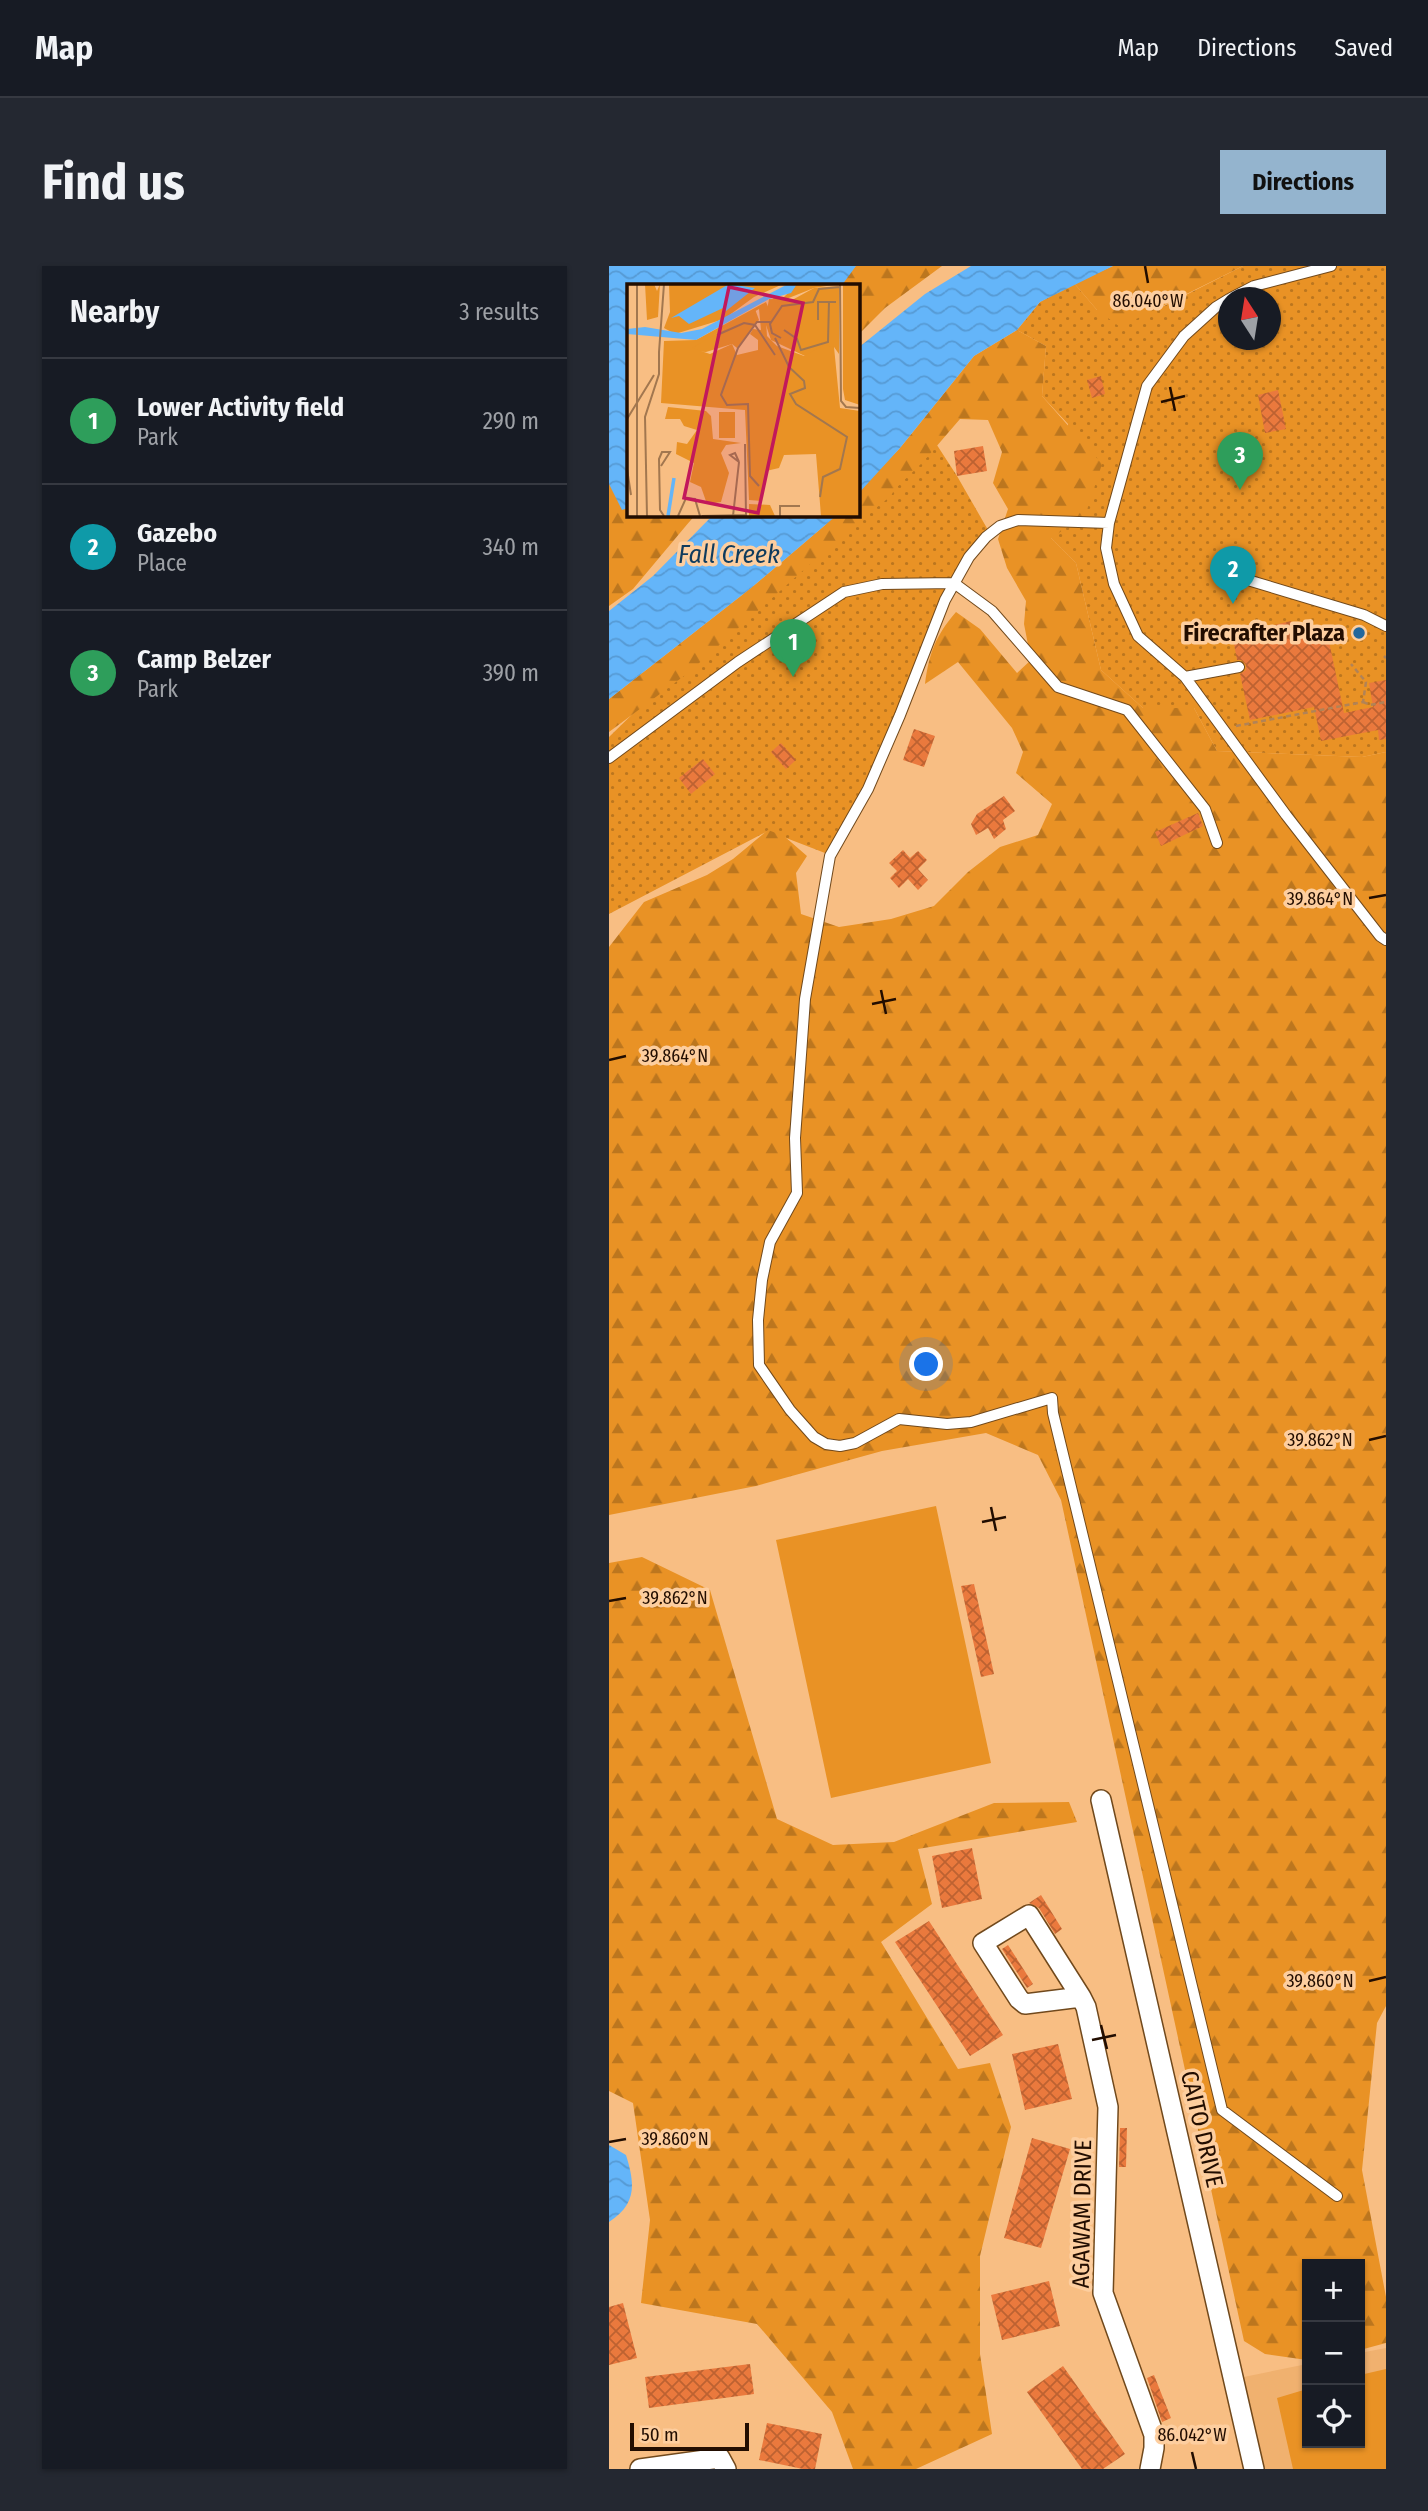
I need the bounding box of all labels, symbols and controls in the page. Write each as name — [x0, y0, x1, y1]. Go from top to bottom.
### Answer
text: Map — [35, 28, 93, 68]
text: Map — [1118, 34, 1159, 62]
text: Directions — [1197, 34, 1296, 62]
text: Saved — [1334, 34, 1393, 62]
button: Directions — [1220, 150, 1386, 214]
text: Find us — [42, 153, 185, 212]
inset map — [627, 284, 859, 516]
north arrow — [1218, 287, 1281, 350]
text: 86.040°W — [1113, 290, 1184, 312]
text: Nearby — [70, 294, 159, 330]
text: 3 results — [459, 298, 539, 326]
text: Lower Activity field — [137, 392, 344, 423]
text: 1 — [88, 407, 98, 435]
text: 290 m — [483, 407, 539, 435]
text: Park — [137, 423, 178, 451]
pin: 3 — [1217, 432, 1263, 490]
text: Gazebo — [137, 518, 217, 549]
text: 2 — [88, 533, 98, 561]
text: 340 m — [483, 533, 539, 561]
water label: Fall Creek — [678, 539, 780, 570]
pin: 2 — [1210, 546, 1256, 604]
text: Place — [137, 549, 187, 577]
pin: 1 — [770, 619, 816, 677]
place label: Firecrafter Plaza — [1183, 619, 1345, 647]
marker: Firecrafter Plaza — [1351, 625, 1367, 641]
text: Camp Belzer — [137, 644, 271, 675]
text: 3 — [88, 659, 98, 687]
text: 390 m — [483, 659, 539, 687]
text: Park — [137, 675, 178, 703]
text: 39.864°N — [1287, 888, 1353, 910]
text: 39.864°N — [642, 1045, 708, 1067]
your location — [909, 1347, 943, 1381]
text: 39.862°N — [1287, 1429, 1353, 1451]
text: 39.862°N — [642, 1587, 708, 1609]
text: 39.860°N — [1286, 1970, 1354, 1992]
street label: CAITO DRIVE — [1175, 2068, 1229, 2190]
text: 39.860°N — [641, 2128, 709, 2150]
street label: AGAWAM DRIVE — [1067, 2139, 1097, 2289]
map controls — [1302, 2259, 1365, 2448]
button: + — [1302, 2259, 1365, 2322]
button: − — [1302, 2322, 1365, 2385]
button: locate — [1302, 2385, 1365, 2448]
scale bar — [630, 2420, 749, 2452]
text: 50 m — [641, 2423, 679, 2446]
text: 86.042°W — [1157, 2424, 1227, 2446]

